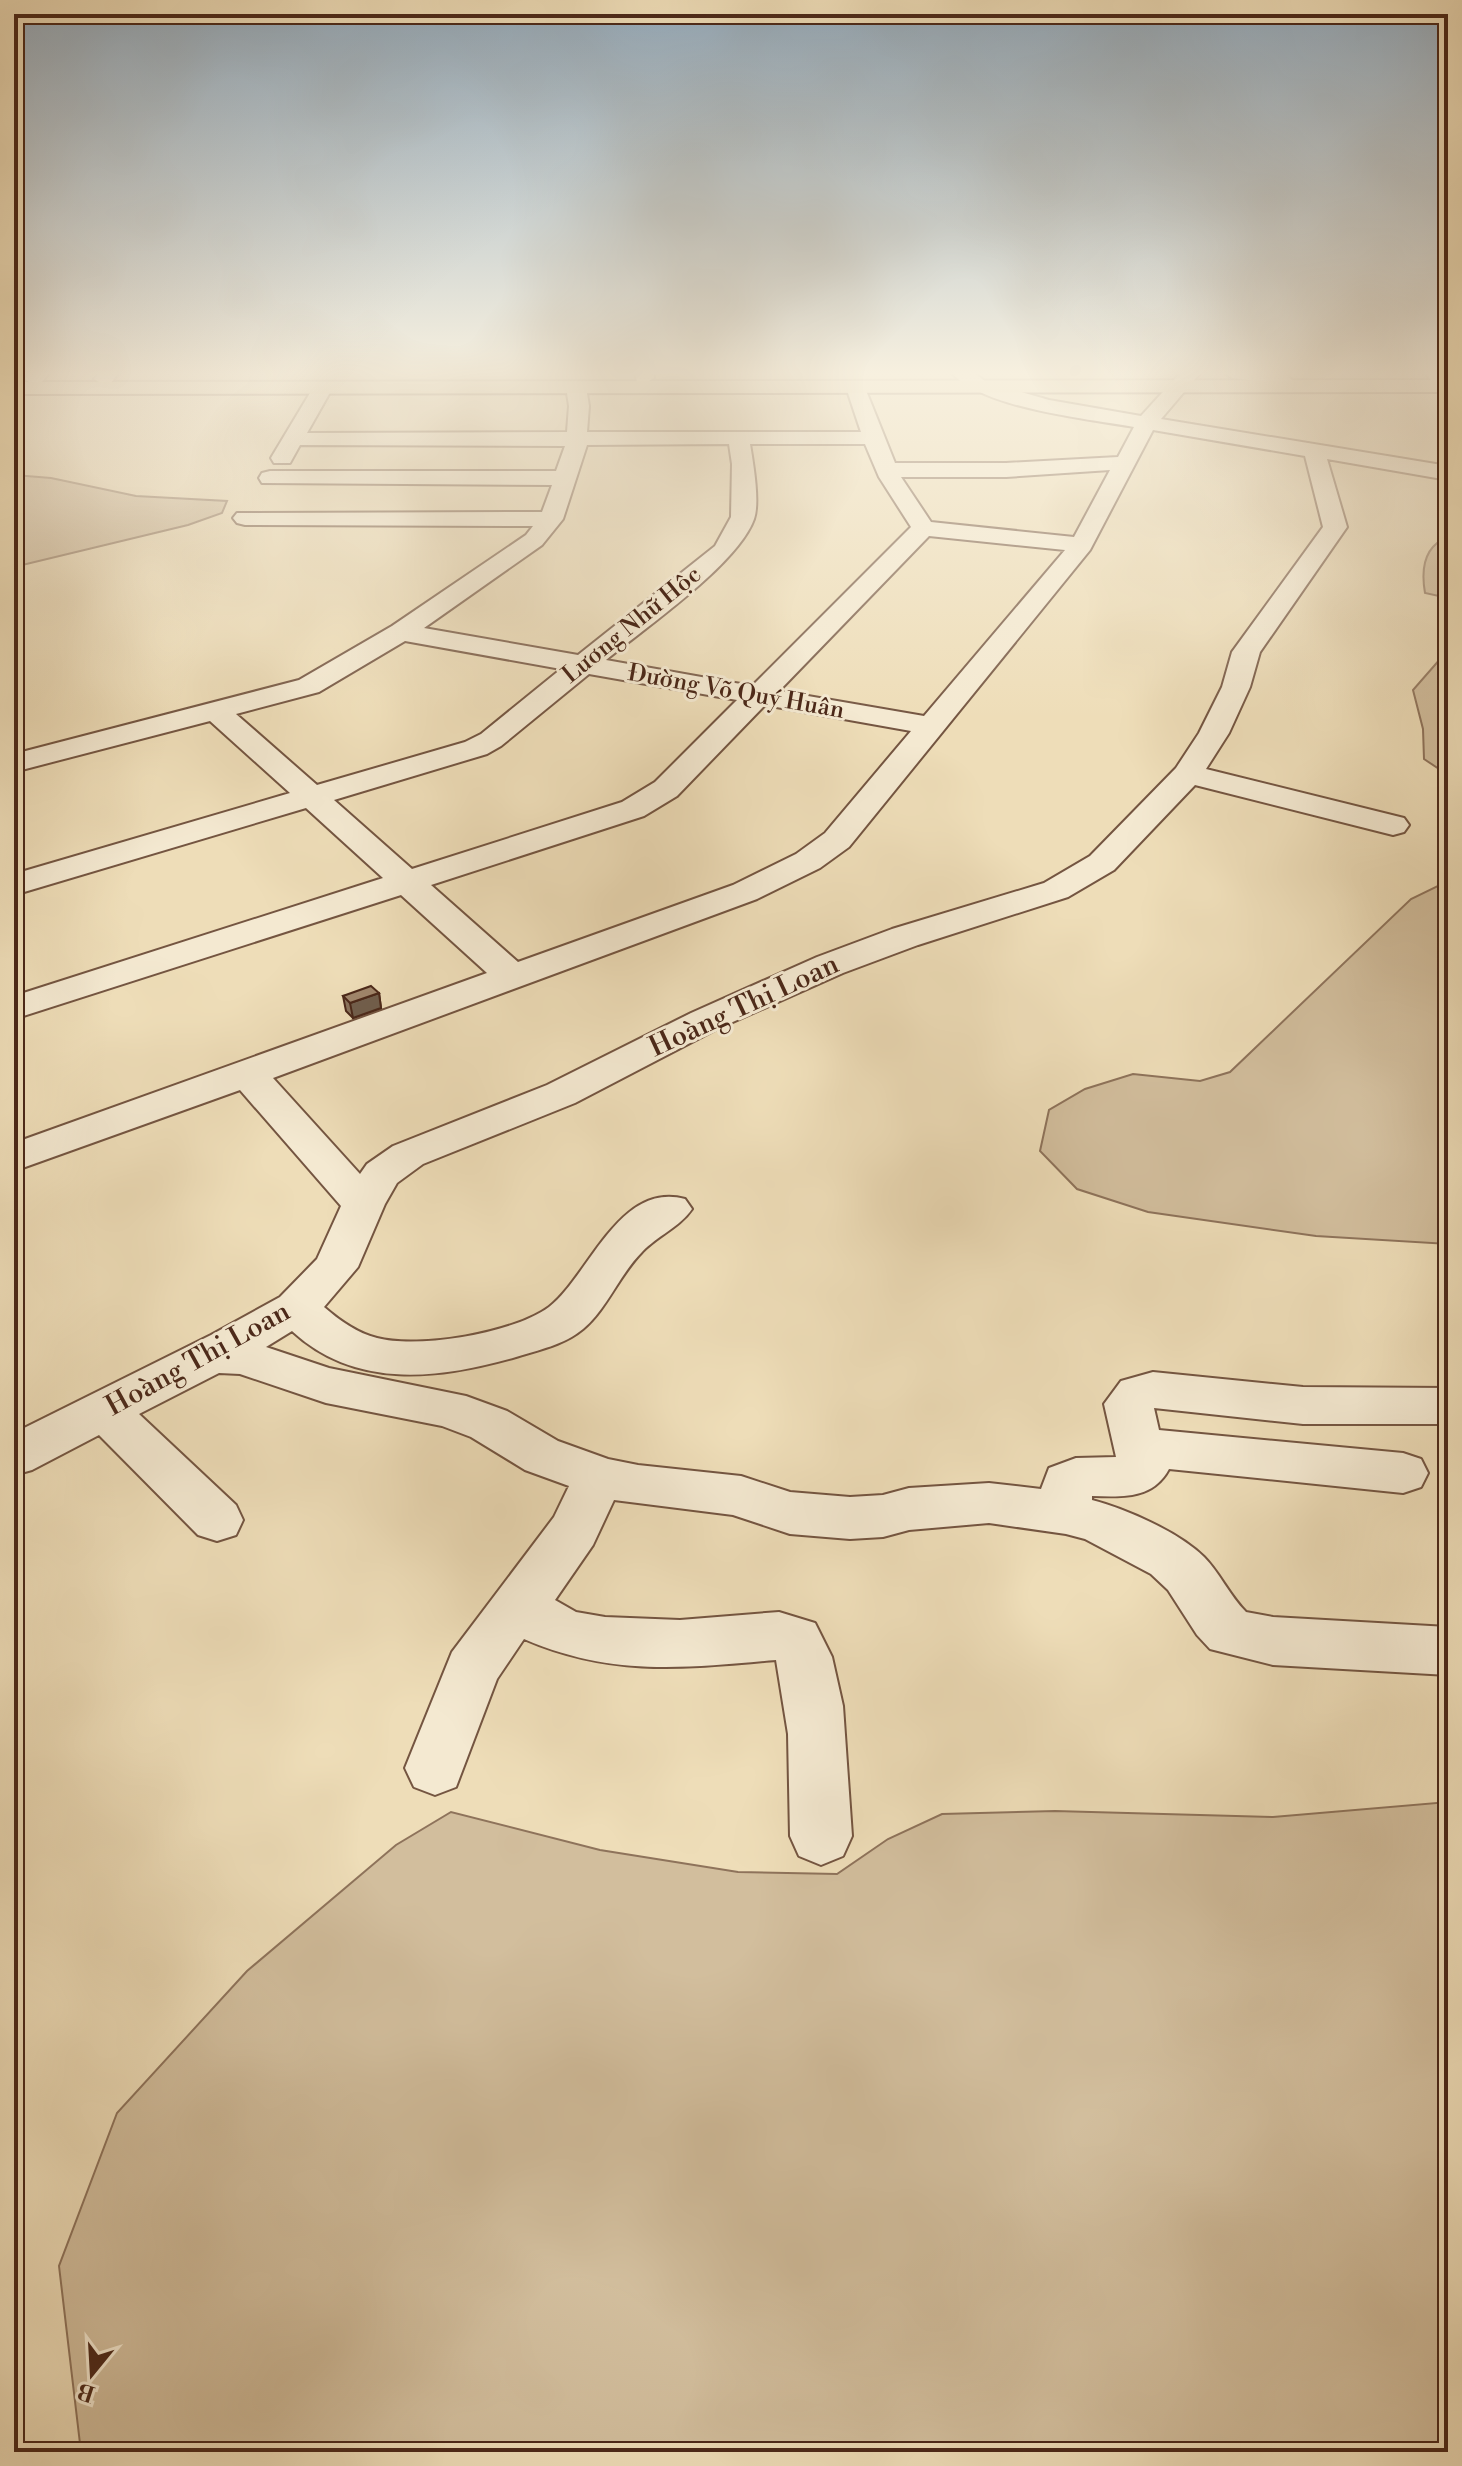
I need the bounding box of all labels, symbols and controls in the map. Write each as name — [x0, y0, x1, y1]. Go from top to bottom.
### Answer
street label: Lương Nhữ Hộc — [556, 560, 708, 690]
street label: Đường Võ Quý Huân — [625, 658, 847, 726]
street label: Hoàng Thị Loan — [644, 947, 845, 1065]
street label: Hoàng Thị Loan — [100, 1294, 297, 1424]
north arrow — [52, 2334, 132, 2414]
text: B — [74, 2376, 98, 2407]

